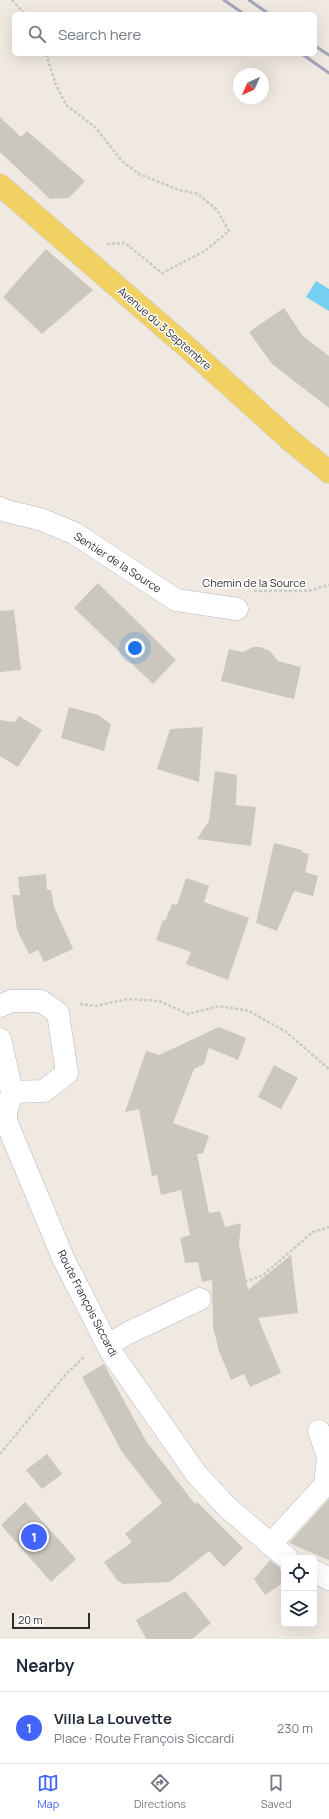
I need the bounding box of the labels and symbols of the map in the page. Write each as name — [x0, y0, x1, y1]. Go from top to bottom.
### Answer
north arrow — [233, 68, 269, 104]
street label: Avenue du 3 Septembre — [115, 283, 215, 373]
street label: Sentier de la Source — [71, 528, 165, 596]
street label: Chemin de la Source — [202, 575, 306, 590]
your location — [125, 638, 145, 658]
street label: Route François Siccardi — [55, 1247, 121, 1359]
pin: 1 — [21, 1522, 47, 1552]
scale bar — [12, 1611, 90, 1630]

